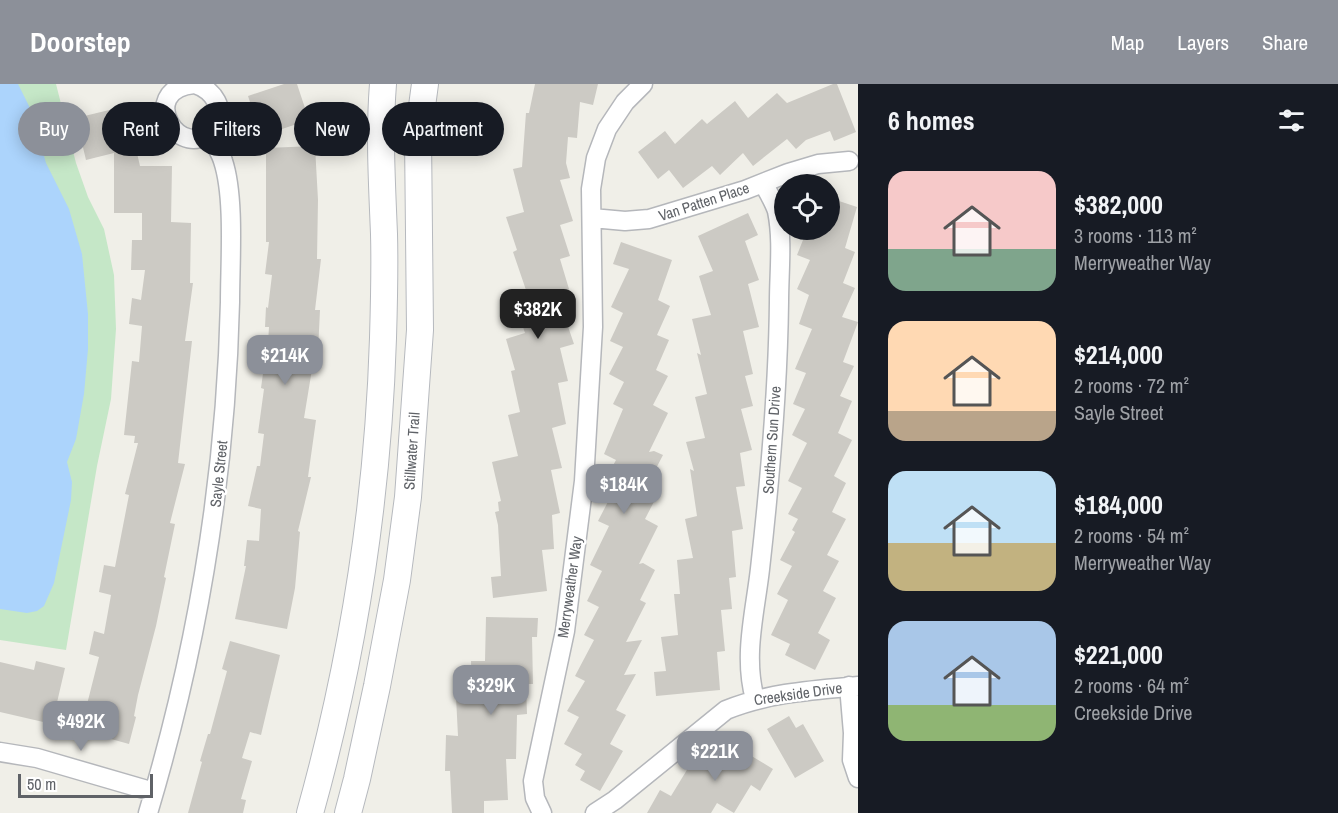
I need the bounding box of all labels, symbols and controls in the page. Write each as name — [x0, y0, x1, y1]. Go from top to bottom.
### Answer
text: Doorstep — [30, 23, 131, 61]
text: Map — [1111, 28, 1144, 57]
text: Layers — [1177, 28, 1229, 57]
text: Share — [1262, 28, 1308, 57]
chip: Buy — [18, 102, 90, 156]
chip: Rent — [102, 102, 180, 156]
chip: Filters — [192, 102, 282, 156]
chip: New — [294, 102, 370, 156]
chip: Apartment — [382, 102, 504, 156]
text: 6 homes — [888, 103, 975, 138]
icon: filters — [1275, 104, 1308, 137]
map controls — [774, 174, 840, 240]
button: locate — [774, 174, 840, 240]
street label: Van Patten Place — [656, 177, 752, 226]
text: $382,000 — [1074, 187, 1163, 222]
icon: home — [936, 195, 1008, 267]
text: 3 rooms · 113 m² — [1074, 222, 1197, 249]
text: Merryweather Way — [1074, 249, 1211, 276]
pin: $382K — [496, 289, 580, 340]
text: $382K — [514, 295, 562, 322]
pin: $214K — [243, 335, 327, 386]
text: $214,000 — [1074, 337, 1163, 372]
text: $214K — [261, 341, 309, 368]
icon: home — [936, 345, 1008, 417]
text: 2 rooms · 72 m² — [1074, 372, 1189, 399]
street label: Southern Sun Drive — [757, 385, 786, 495]
text: Sayle Street — [1074, 399, 1163, 426]
street label: Stillwater Trail — [398, 411, 425, 491]
street label: Sayle Street — [205, 439, 233, 508]
pin: $184K — [582, 464, 666, 515]
text: $184K — [600, 470, 648, 497]
text: $184,000 — [1074, 487, 1163, 522]
icon: home — [936, 495, 1008, 567]
text: 2 rooms · 54 m² — [1074, 522, 1189, 549]
street label: Merryweather Way — [552, 534, 587, 639]
text: Merryweather Way — [1074, 549, 1211, 576]
text: $221,000 — [1074, 637, 1163, 672]
icon: home — [936, 645, 1008, 717]
pin: $329K — [449, 665, 533, 716]
text: $329K — [467, 671, 515, 698]
text: 2 rooms · 64 m² — [1074, 672, 1189, 699]
street label: Creekside Drive — [752, 677, 844, 710]
text: Creekside Drive — [1074, 699, 1192, 726]
pin: $492K — [39, 701, 123, 752]
text: $492K — [57, 707, 105, 734]
pin: $221K — [673, 731, 757, 782]
text: $221K — [691, 737, 739, 764]
scale bar — [18, 771, 153, 798]
text: 50 m — [27, 773, 56, 795]

